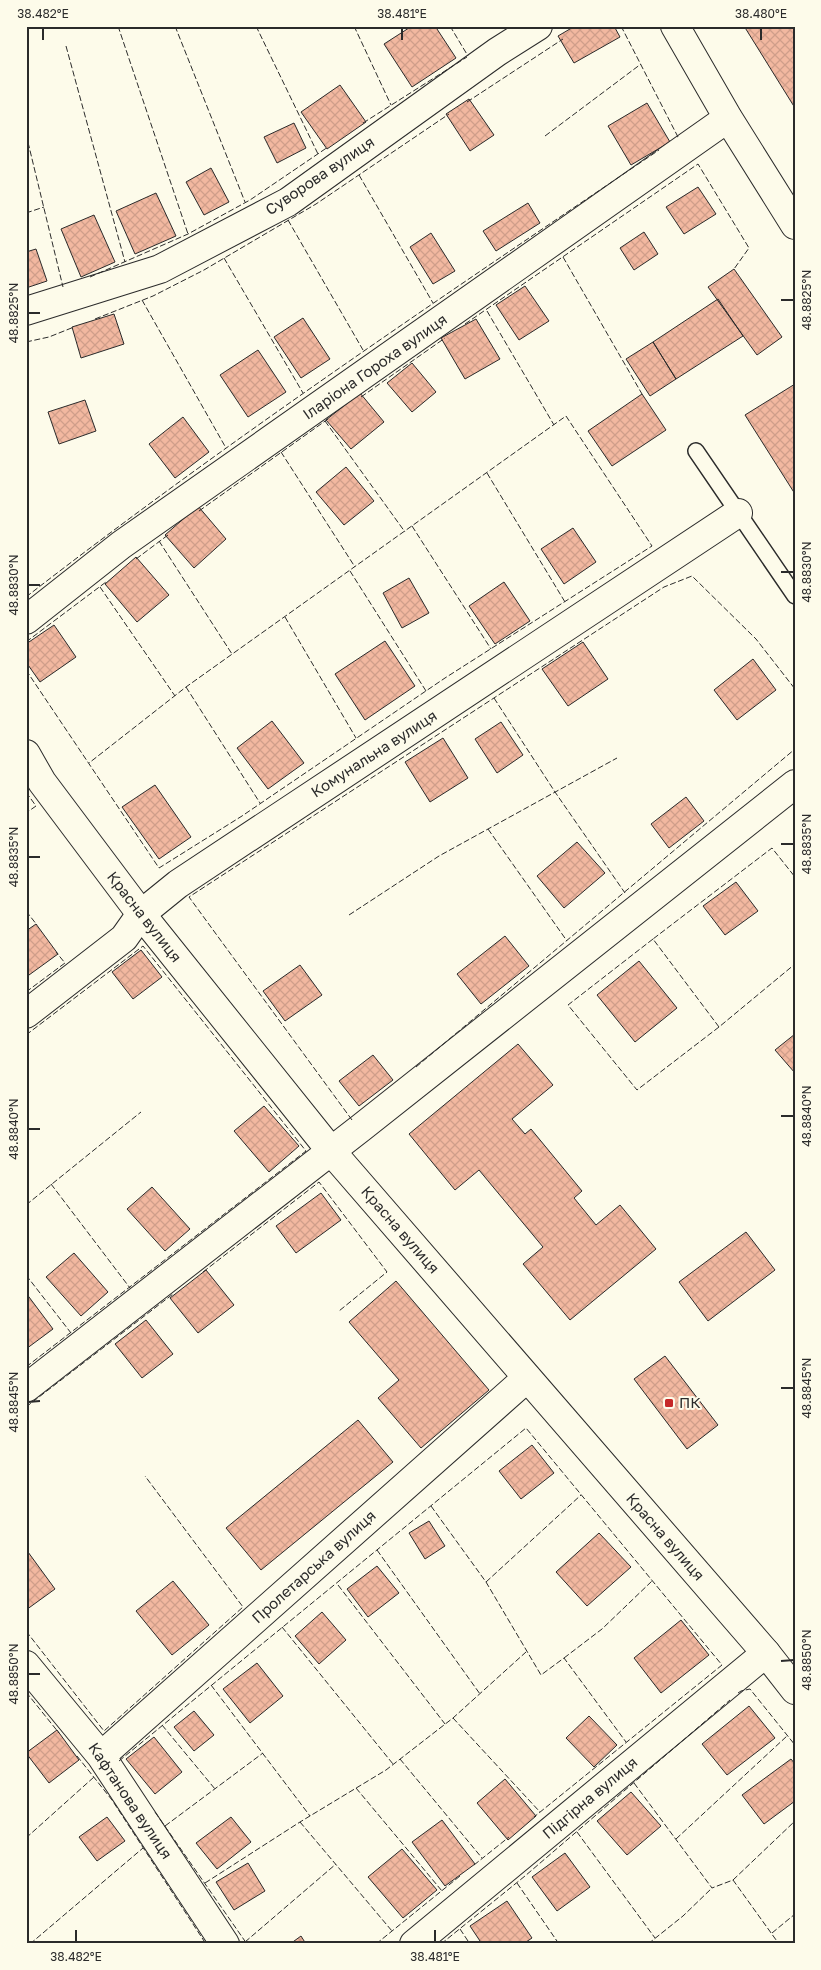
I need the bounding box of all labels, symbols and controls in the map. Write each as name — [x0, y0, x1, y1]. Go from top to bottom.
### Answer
text: 38.482°E — [17, 6, 69, 21]
text: 38.481°E — [377, 6, 427, 21]
text: 38.480°E — [735, 6, 787, 21]
street label: Суворова вулиця — [262, 132, 377, 218]
text: 48.8825°N — [799, 270, 814, 330]
text: 48.8825°N — [6, 283, 21, 343]
street label: Іларіона Гороха вулиця — [299, 310, 450, 423]
text: 48.8830°N — [799, 541, 814, 603]
text: 48.8830°N — [6, 554, 21, 616]
street label: Комунальна вулиця — [307, 706, 440, 801]
text: 48.8835°N — [799, 814, 814, 874]
text: 48.8835°N — [6, 827, 21, 887]
street label: Красна вулиця — [104, 868, 186, 965]
text: 48.8840°N — [799, 1085, 814, 1147]
text: 48.8840°N — [6, 1098, 21, 1160]
street label: Красна вулиця — [358, 1182, 444, 1277]
text: 48.8845°N — [799, 1358, 814, 1418]
text: 48.8845°N — [6, 1372, 21, 1432]
place label: ПК — [679, 1393, 701, 1411]
marker: ПК — [663, 1397, 675, 1409]
street label: Красна вулиця — [623, 1489, 709, 1584]
street label: Пролетарська вулиця — [248, 1506, 379, 1627]
text: 48.8850°N — [799, 1629, 814, 1691]
text: 48.8850°N — [6, 1643, 21, 1705]
street label: Кафтанова вулиця — [85, 1739, 176, 1862]
street label: Підгірна вулиця — [538, 1752, 640, 1842]
text: 38.482°E — [50, 1949, 102, 1964]
text: 38.481°E — [410, 1949, 460, 1964]

